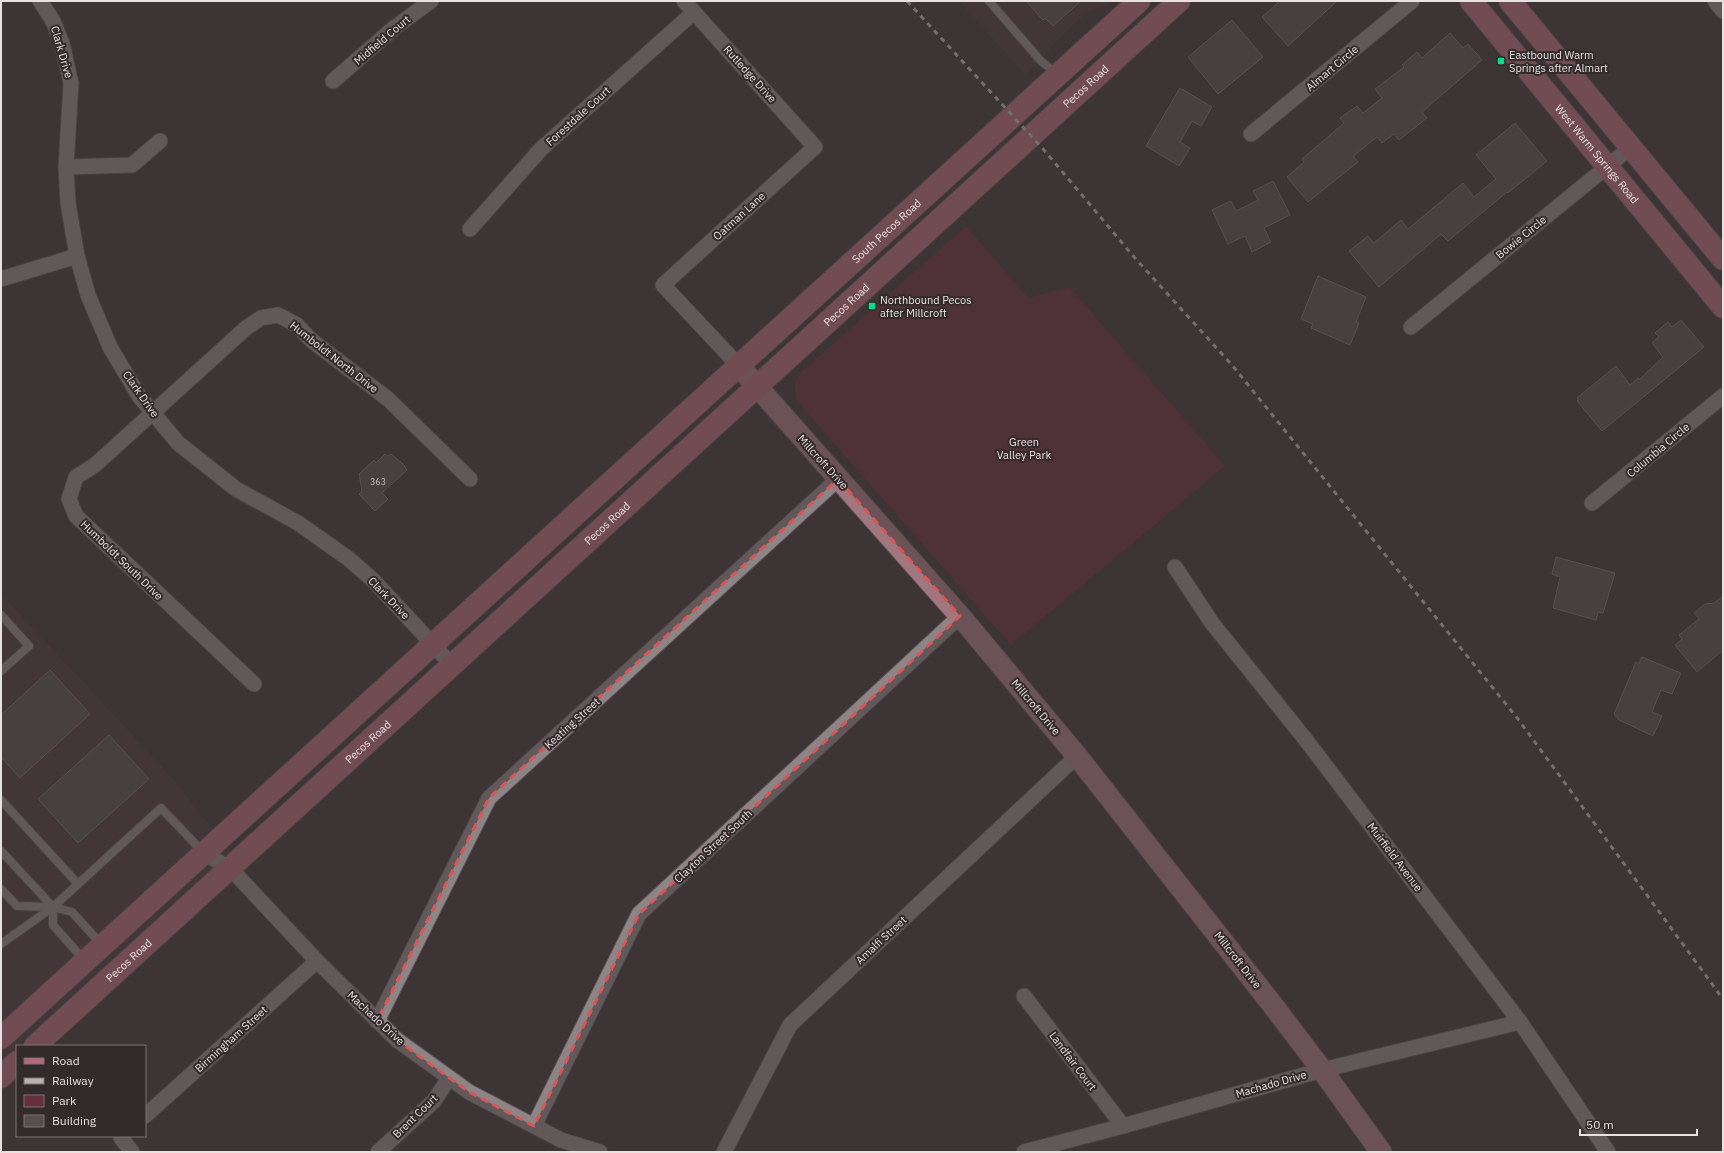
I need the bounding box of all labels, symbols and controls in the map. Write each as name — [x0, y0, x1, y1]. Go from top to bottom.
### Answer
street label: Midfield Court — [351, 12, 413, 68]
street label: Clark Drive — [48, 24, 76, 80]
street label: Rutledge Drive — [721, 42, 779, 106]
street label: Almart Circle — [1303, 42, 1361, 94]
place label: Eastbound Warm Springs after Almart — [1509, 48, 1608, 75]
marker: Eastbound Warm Springs after Almart — [1496, 56, 1506, 66]
street label: Pecos Road — [1060, 62, 1112, 111]
street label: Forestdale Court — [543, 83, 613, 149]
street label: West Warm Springs Road — [1552, 101, 1642, 206]
street label: Oatman Lane — [710, 189, 768, 243]
street label: South Pecos Road — [849, 196, 924, 266]
street label: Bowie Circle — [1493, 212, 1549, 262]
street label: Pecos Road — [821, 280, 872, 329]
place label: Northbound Pecos after Millcroft — [880, 293, 972, 320]
marker: Northbound Pecos after Millcroft — [867, 301, 877, 311]
street label: Humboldt North Drive — [287, 318, 381, 396]
street label: Clark Drive — [120, 368, 162, 420]
street label: Columbia Circle — [1624, 420, 1692, 480]
street label: Millcroft Drive — [795, 432, 851, 492]
park label: Green Valley Park — [997, 435, 1051, 462]
house number: 363 — [370, 476, 386, 487]
street label: Pecos Road — [581, 499, 633, 548]
street label: Humboldt South Drive — [78, 517, 166, 603]
street label: Clark Drive — [365, 574, 413, 622]
street label: Millcroft Drive — [1009, 676, 1063, 738]
street label: Keating Street — [541, 694, 603, 752]
street label: Pecos Road — [342, 717, 394, 766]
street label: Clayton Street South — [671, 806, 755, 886]
street label: Muirfield Avenue — [1364, 820, 1426, 894]
street label: Amalfi Street — [853, 913, 909, 967]
street label: Millcroft Drive — [1211, 929, 1265, 991]
street label: Pecos Road — [103, 936, 155, 985]
street label: Machado Drive — [344, 988, 408, 1048]
street label: Birmingham Street — [192, 1003, 270, 1075]
street label: Landfair Court — [1046, 1029, 1100, 1093]
legend — [16, 1045, 146, 1137]
text: Road — [52, 1053, 80, 1068]
street label: Machado Drive — [1234, 1067, 1308, 1101]
text: Railway — [52, 1073, 94, 1088]
street label: Brent Court — [390, 1091, 440, 1141]
text: Park — [52, 1093, 77, 1108]
scale bar — [1580, 1111, 1697, 1137]
text: Building — [52, 1113, 97, 1128]
text: 50 m — [1586, 1117, 1614, 1132]

